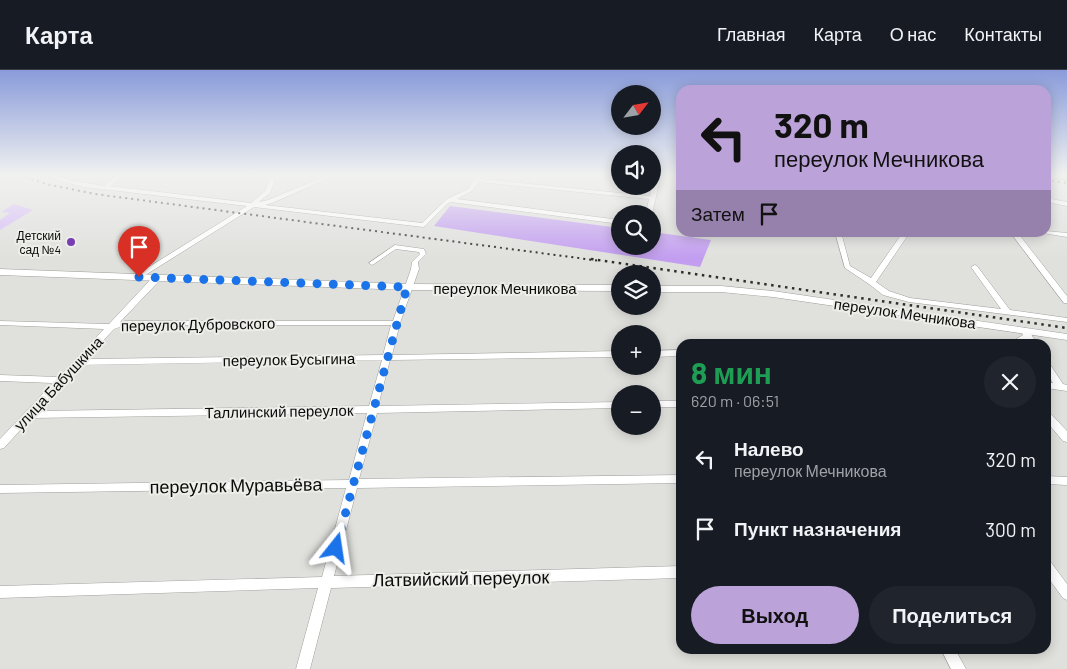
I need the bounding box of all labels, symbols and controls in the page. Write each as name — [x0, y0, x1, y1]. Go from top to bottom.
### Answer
text: Карта — [25, 20, 93, 49]
text: Главная — [717, 23, 786, 45]
text: Карта — [814, 23, 862, 45]
text: О нас — [890, 23, 936, 45]
text: Контакты — [964, 23, 1042, 45]
north arrow — [611, 85, 661, 135]
map controls — [611, 85, 661, 435]
text: 320 m — [774, 103, 869, 145]
icon: left — [691, 105, 756, 170]
button: sound — [611, 145, 661, 195]
text: переулок Мечникова — [774, 145, 984, 171]
icon: arrive — [755, 200, 783, 228]
text: Затем — [691, 202, 745, 225]
button: search — [611, 205, 661, 255]
pin — [118, 226, 160, 277]
place label: Детский сад №4 — [17, 228, 61, 257]
icon: arrive — [125, 233, 153, 261]
marker: Детский сад №4 — [65, 236, 77, 248]
button: layers — [611, 265, 661, 315]
street label: переулок Мечникова — [433, 279, 577, 297]
street label: переулок Мечникова — [833, 294, 978, 332]
street label: переулок Дубровского — [121, 314, 275, 334]
button: + — [611, 325, 661, 375]
street label: улица Бабушкина — [10, 332, 107, 434]
street label: переулок Бусыгина — [223, 349, 356, 369]
text: 8 мин — [691, 354, 772, 390]
button: close — [984, 356, 1036, 408]
button: − — [611, 385, 661, 435]
text: 620 m · 06:51 — [691, 391, 779, 410]
street label: Таллинский переулок — [204, 401, 354, 421]
text: Налево — [734, 437, 804, 460]
icon: left — [691, 445, 719, 473]
text: 320 m — [986, 448, 1036, 471]
text: переулок Мечникова — [734, 461, 887, 480]
street label: переулок Муравьёва — [149, 472, 324, 498]
icon: arrive — [691, 515, 719, 543]
text: Пункт назначения — [734, 517, 901, 540]
text: 300 m — [985, 518, 1036, 541]
position arrow — [309, 521, 361, 573]
street label: Латвийский переулок — [372, 565, 550, 591]
button: Выход — [691, 586, 859, 644]
button: Поделиться — [869, 586, 1036, 644]

